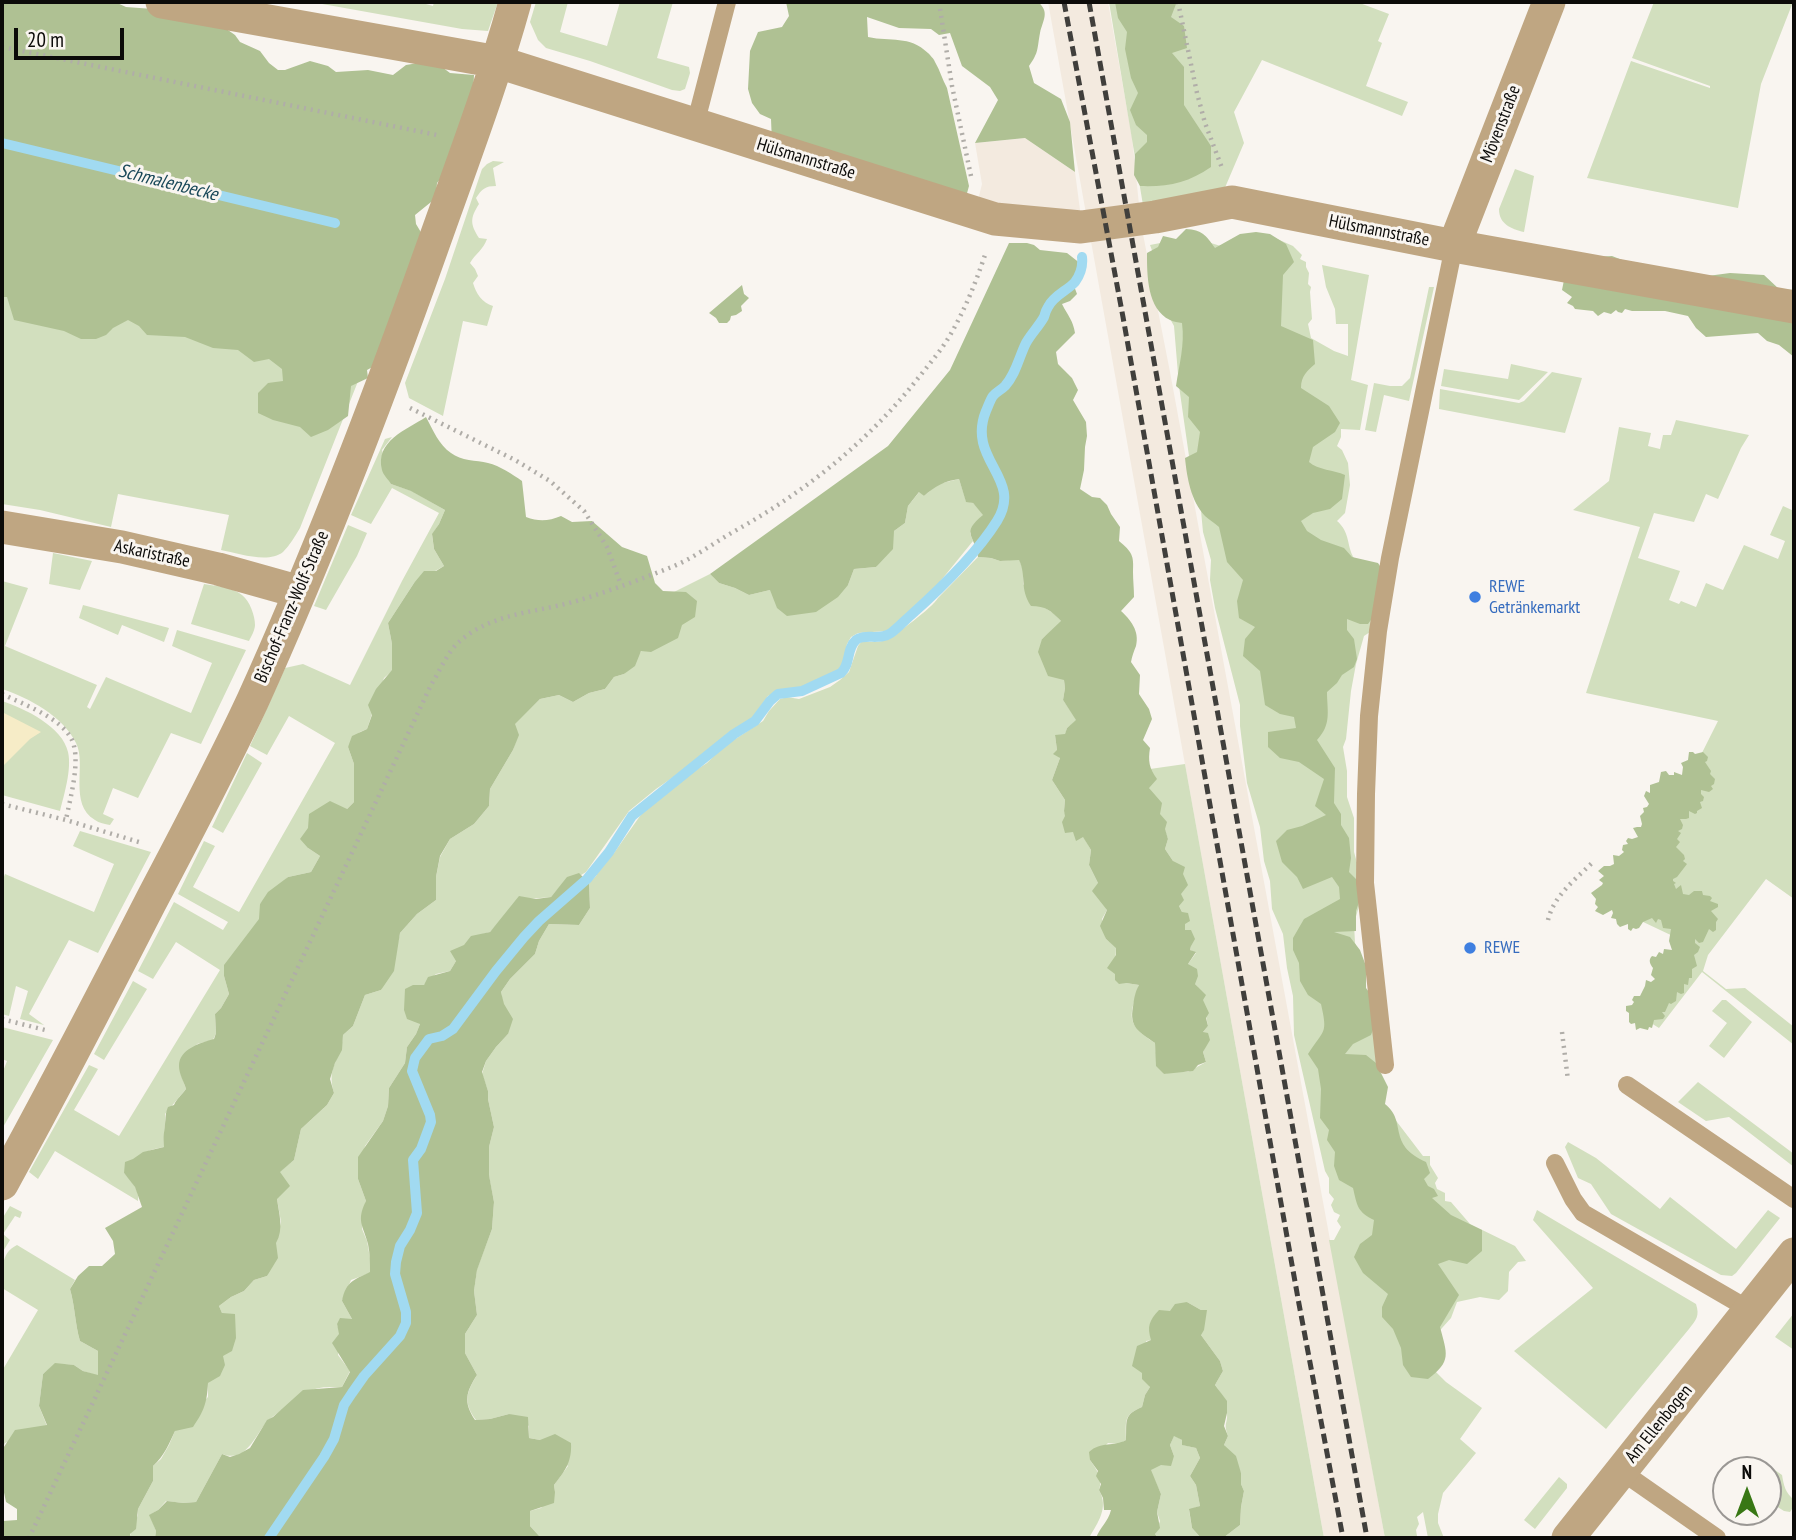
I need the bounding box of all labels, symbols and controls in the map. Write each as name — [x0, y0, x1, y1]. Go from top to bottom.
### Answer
scale bar — [18, 14, 128, 58]
text: 20 m — [27, 26, 64, 53]
street label: Mövenstraße — [1476, 82, 1526, 166]
street label: Hülsmannstraße — [754, 134, 858, 184]
water label: Schmalenbecke — [116, 160, 220, 206]
street label: Hülsmannstraße — [1327, 211, 1431, 251]
street label: Bischof-Franz-Wolf-Straße — [250, 528, 334, 686]
street label: Askaristraße — [112, 535, 192, 573]
place label: REWE Getränkemarkt — [1489, 576, 1580, 618]
marker: REWE Getränkemarkt — [1467, 589, 1483, 605]
place label: REWE — [1484, 937, 1520, 959]
marker: REWE — [1462, 940, 1478, 956]
street label: Am Ellenbogen — [1621, 1381, 1697, 1467]
north arrow — [1712, 1456, 1782, 1526]
text: N — [1742, 1460, 1752, 1484]

